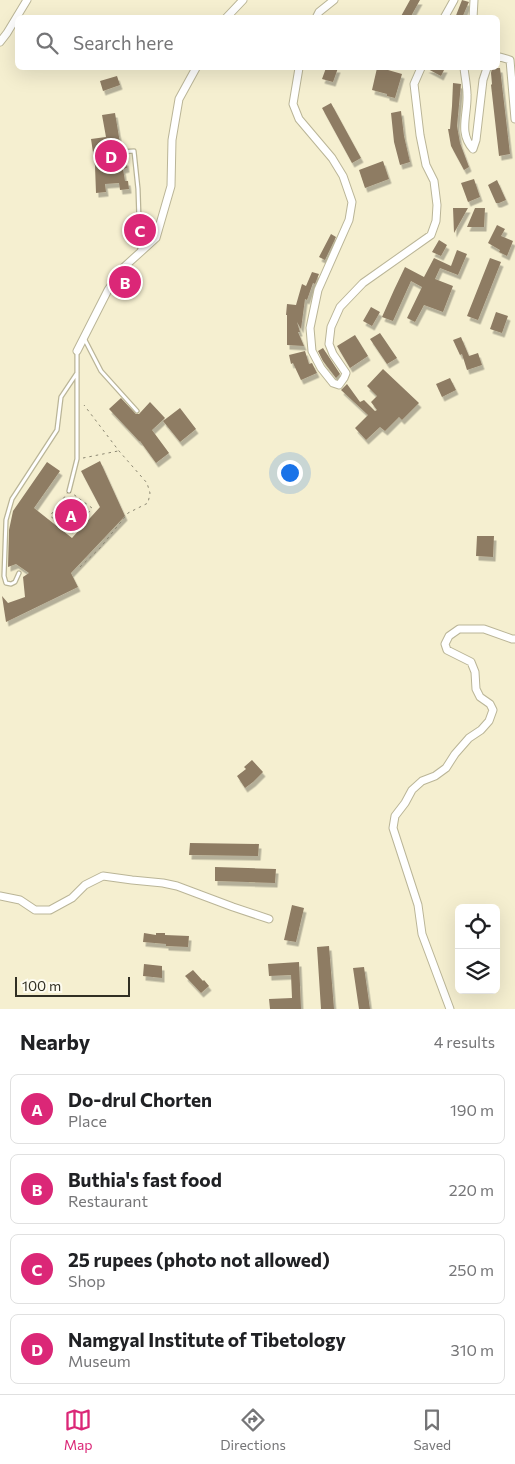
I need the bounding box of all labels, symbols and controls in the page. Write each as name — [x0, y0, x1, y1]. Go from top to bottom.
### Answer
search box — [15, 15, 500, 70]
icon: search — [33, 29, 61, 57]
text: Search here — [73, 31, 173, 54]
pin: D — [95, 137, 127, 175]
pin: C — [124, 211, 156, 249]
pin: B — [109, 263, 141, 301]
your location — [277, 460, 303, 486]
pin: A — [55, 496, 87, 534]
map controls — [455, 904, 500, 994]
button: locate — [455, 904, 500, 949]
button: layers — [455, 949, 500, 994]
scale bar — [15, 974, 130, 997]
text: 100 m — [22, 977, 61, 994]
text: Nearby — [20, 1029, 90, 1054]
text: 4 results — [434, 1032, 495, 1051]
text: Do-drul Chorten — [68, 1088, 212, 1111]
text: A — [31, 1100, 43, 1119]
text: 190 m — [450, 1100, 494, 1119]
text: Place — [68, 1111, 107, 1130]
text: Buthia's fast food — [68, 1168, 222, 1191]
text: B — [32, 1180, 42, 1199]
text: 220 m — [449, 1180, 494, 1199]
text: Restaurant — [68, 1191, 148, 1210]
text: 25 rupees (photo not allowed) — [68, 1248, 330, 1271]
text: C — [32, 1260, 42, 1279]
text: 250 m — [448, 1260, 494, 1279]
text: Shop — [68, 1271, 106, 1290]
text: Namgyal Institute of Tibetology — [68, 1328, 346, 1351]
text: D — [31, 1340, 43, 1359]
text: 310 m — [451, 1340, 494, 1359]
text: Museum — [68, 1351, 131, 1370]
tab: Map — [64, 1406, 93, 1453]
tab: Directions — [220, 1406, 286, 1453]
tab: Saved — [413, 1406, 451, 1453]

